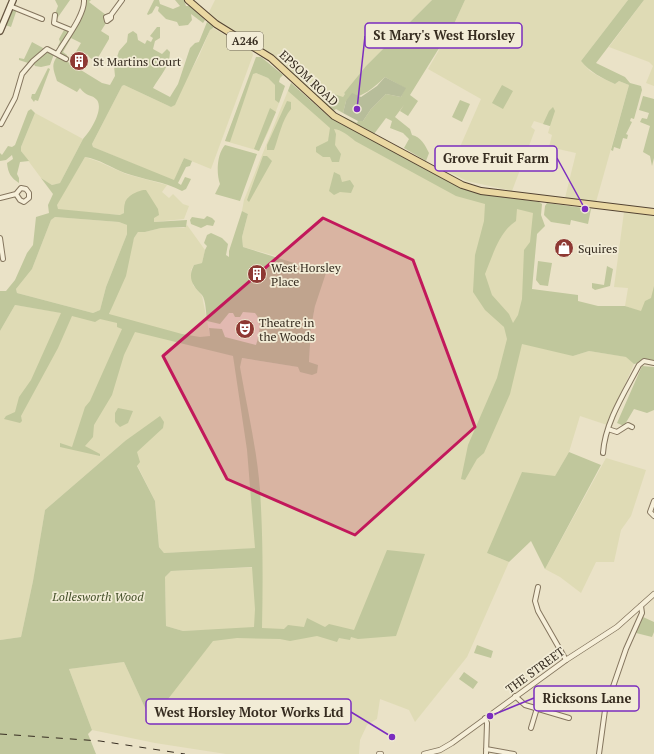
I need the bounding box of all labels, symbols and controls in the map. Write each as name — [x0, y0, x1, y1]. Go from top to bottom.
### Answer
callout: St Mary's West Horsley — [365, 23, 522, 48]
text: St Mary's West Horsley — [373, 26, 516, 44]
road number: A246 — [227, 32, 263, 50]
street label: EPSOM ROAD — [276, 47, 342, 109]
building icon: St Martins Court — [68, 50, 90, 72]
place label: St Martins Court — [93, 54, 182, 69]
callout: Grove Fruit Farm — [435, 146, 557, 171]
text: Grove Fruit Farm — [443, 149, 549, 167]
shop icon: Squires — [553, 237, 575, 259]
place label: Squires — [578, 241, 617, 256]
place label: West Horsley Place — [271, 260, 342, 289]
building icon: West Horsley Place — [246, 263, 268, 285]
place label: Theatre in the Woods — [259, 315, 315, 344]
theatre icon: Theatre in the Woods — [234, 318, 256, 340]
park label: Lollesworth Wood — [51, 589, 144, 604]
street label: THE STREET — [503, 643, 568, 696]
callout: Ricksons Lane — [534, 686, 639, 711]
text: Ricksons Lane — [543, 689, 631, 707]
callout: West Horsley Motor Works Ltd — [146, 699, 351, 724]
text: West Horsley Motor Works Ltd — [154, 703, 344, 721]

